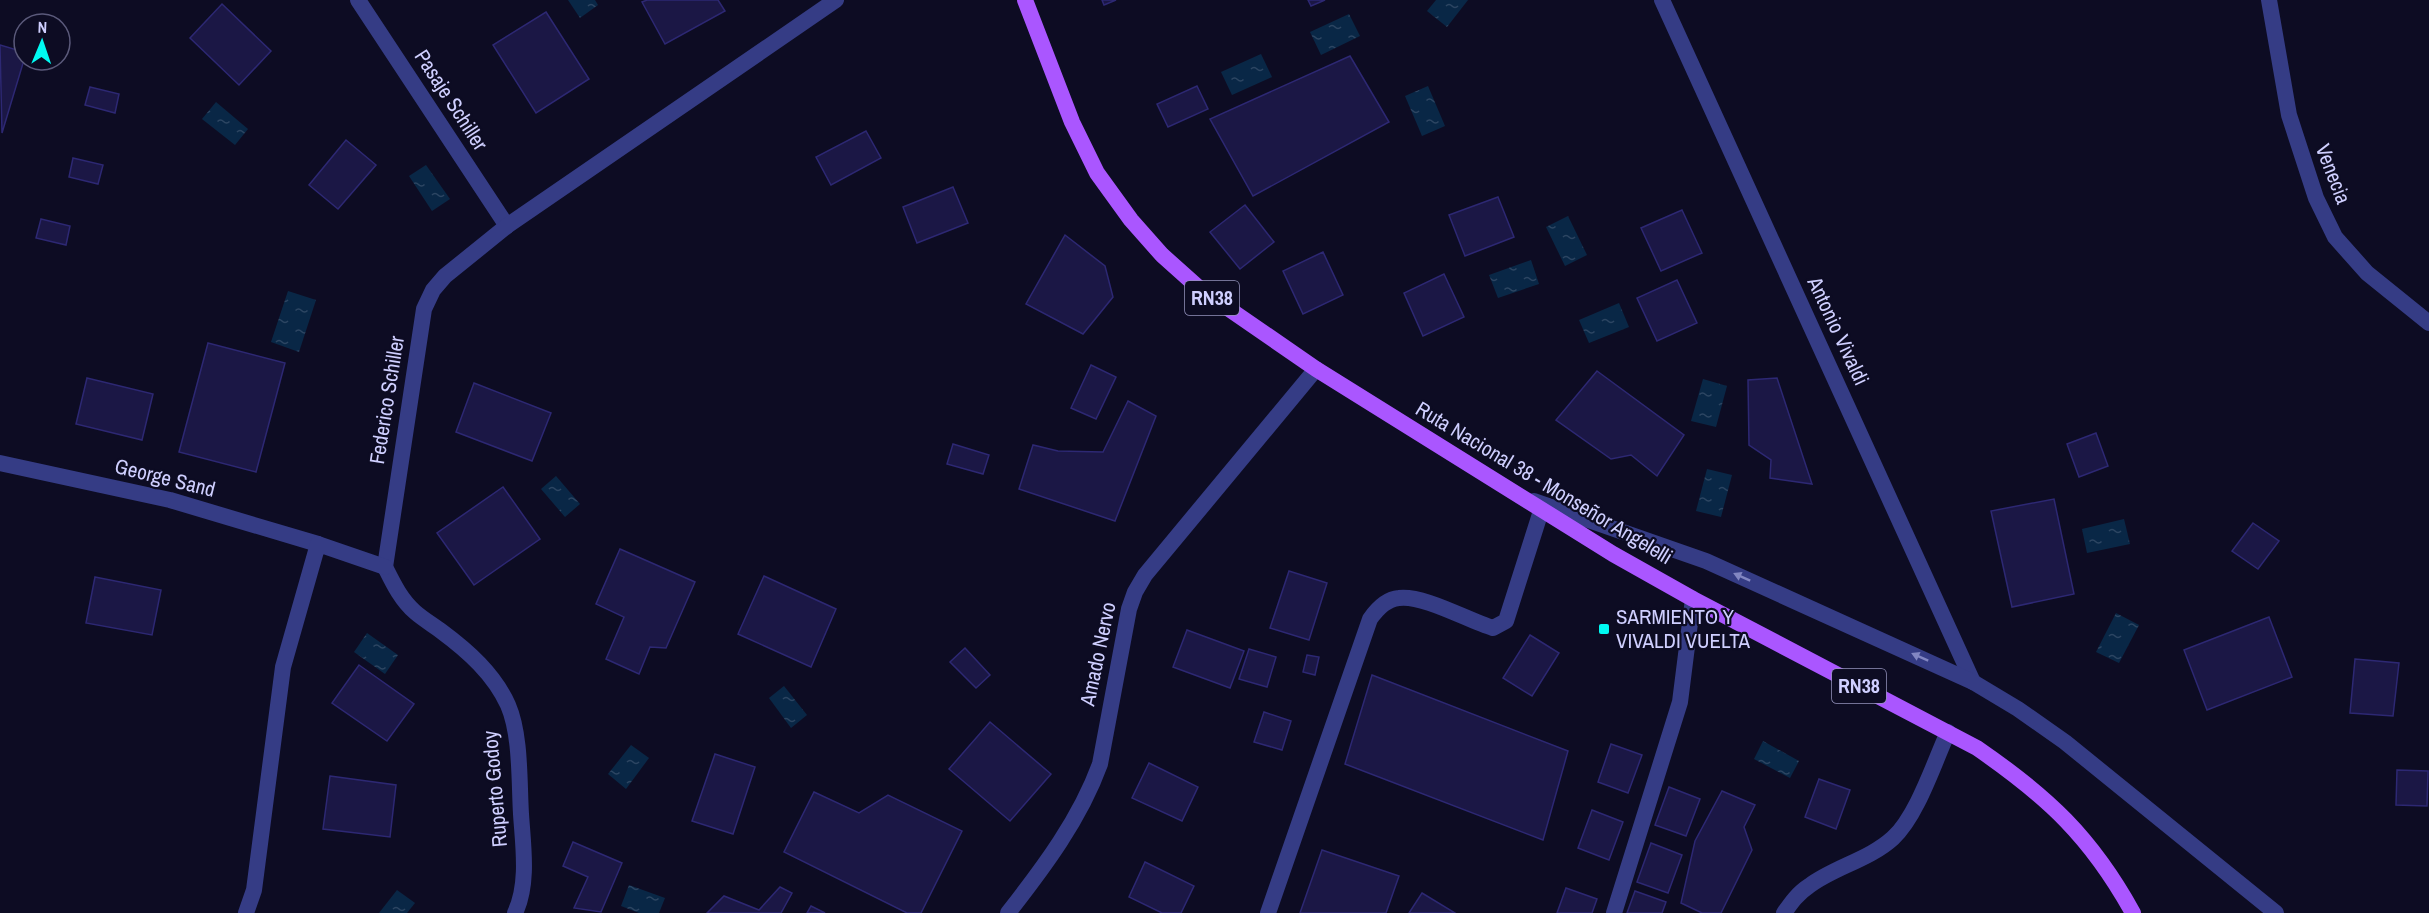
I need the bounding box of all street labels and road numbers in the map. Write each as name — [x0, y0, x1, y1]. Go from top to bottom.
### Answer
street label: Pasaje Schiller — [408, 44, 495, 156]
street label: Venecia — [2309, 140, 2358, 208]
street label: Antonio Vivaldi — [1800, 271, 1876, 390]
road number: RN38 — [1185, 281, 1239, 315]
street label: Federico Schiller — [362, 334, 411, 466]
street label: Ruta Nacional 38 - Monseñor Angelelli — [1410, 394, 1678, 571]
street label: George Sand — [112, 451, 218, 504]
street label: Amado Nervo — [1072, 599, 1123, 709]
road number: RN38 — [1832, 669, 1886, 703]
street label: Ruperto Godoy — [475, 729, 514, 848]

